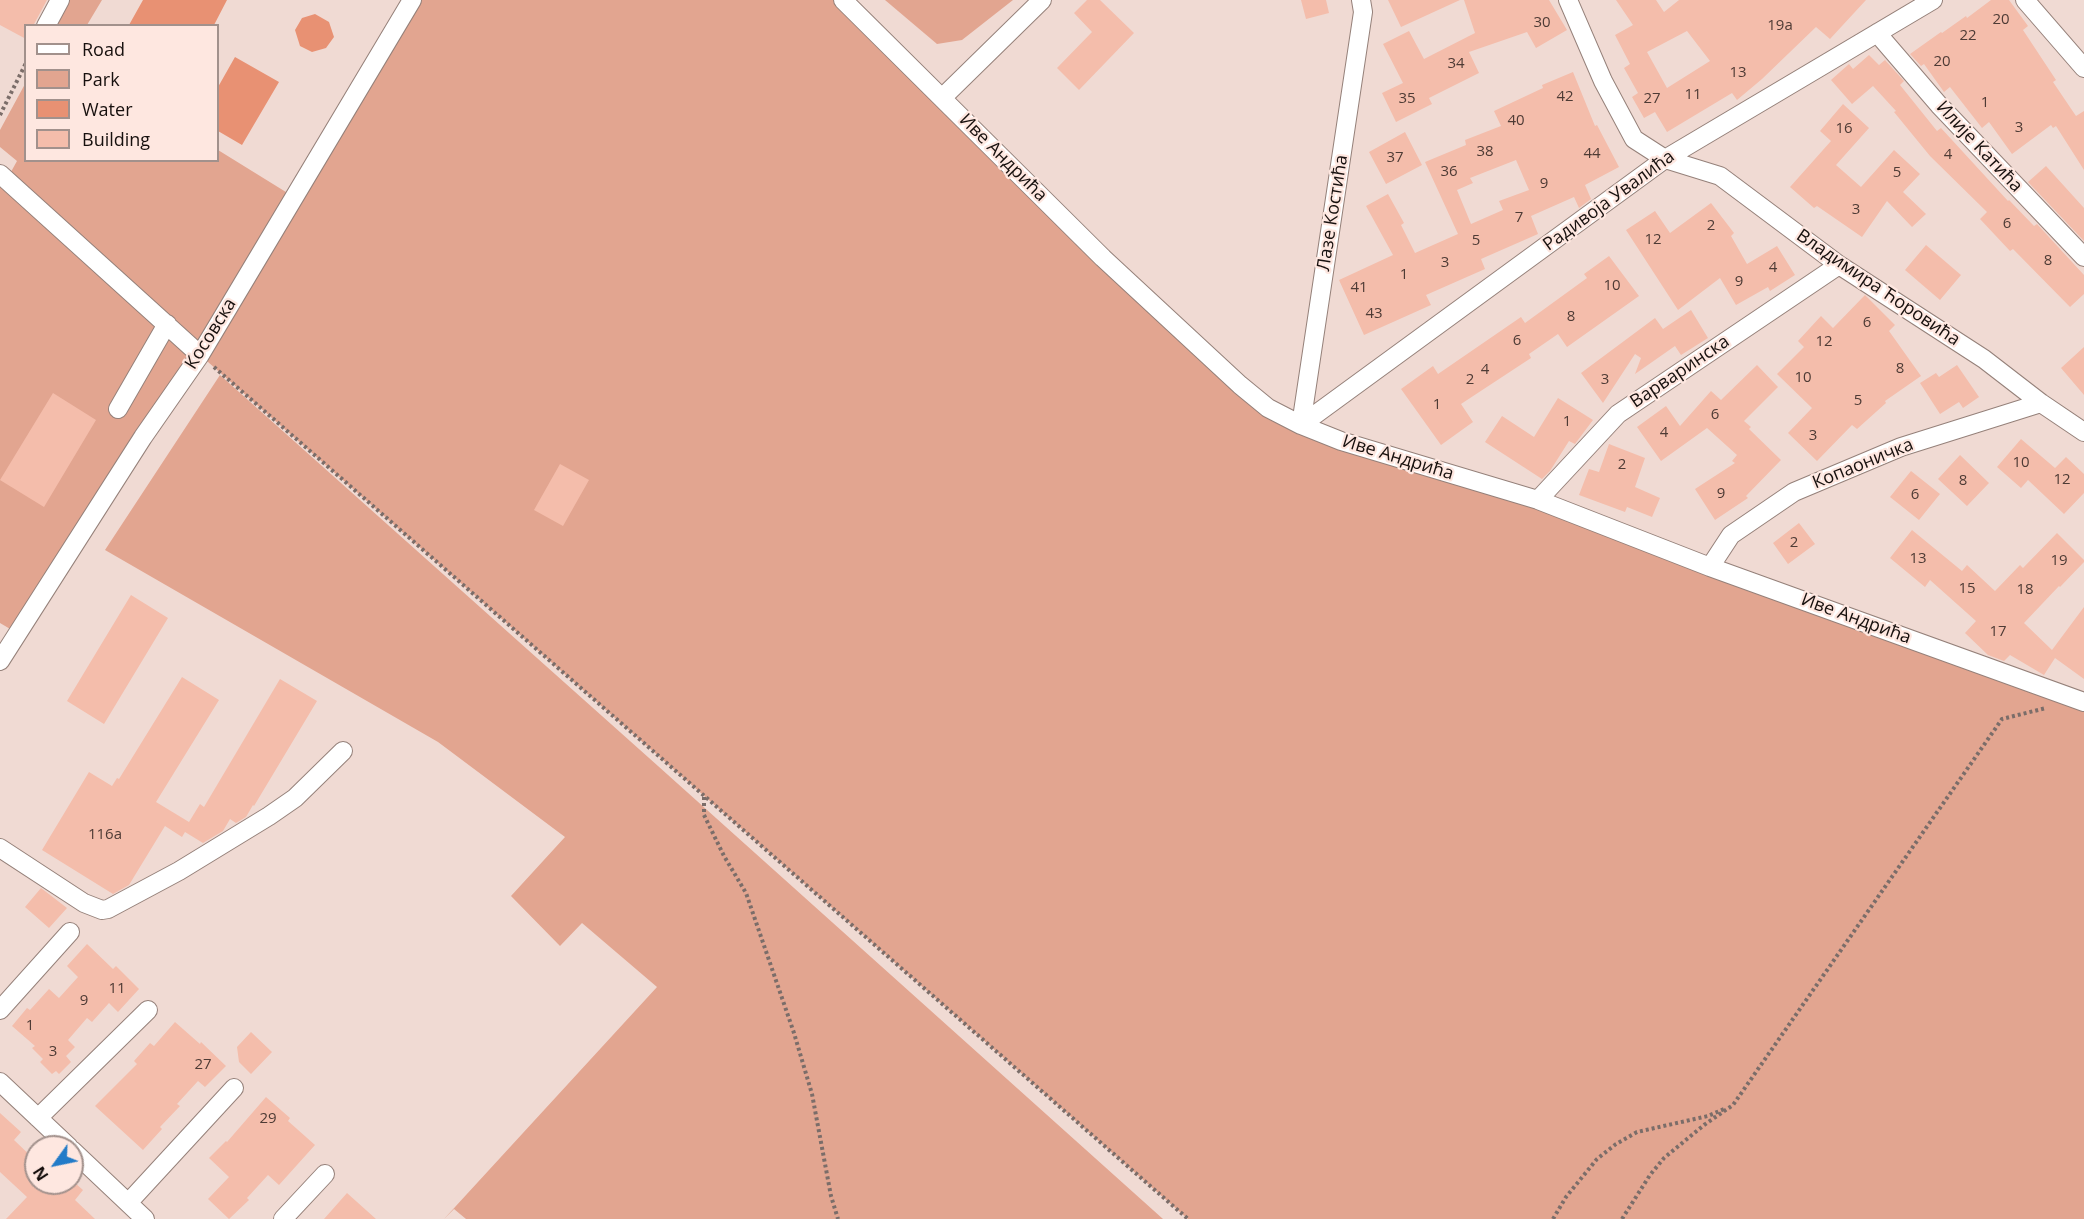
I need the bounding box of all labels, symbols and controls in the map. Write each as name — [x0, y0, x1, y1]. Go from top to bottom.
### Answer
house number: 20 — [1992, 11, 2010, 29]
house number: 30 — [1533, 14, 1551, 32]
house number: 19a — [1767, 17, 1793, 35]
legend — [24, 24, 219, 162]
house number: 22 — [1959, 27, 1977, 45]
text: Road — [82, 37, 125, 61]
house number: 20 — [1933, 53, 1951, 71]
house number: 34 — [1447, 55, 1465, 73]
house number: 13 — [1729, 64, 1747, 82]
text: Park — [82, 67, 120, 91]
house number: 11 — [1684, 86, 1702, 104]
house number: 42 — [1556, 88, 1574, 106]
house number: 35 — [1398, 90, 1416, 108]
house number: 27 — [1643, 90, 1661, 108]
house number: 1 — [1981, 94, 1989, 112]
text: Water — [82, 97, 133, 121]
street label: Илије Катића — [1931, 97, 2027, 197]
street label: Иве Андрића — [955, 110, 1051, 206]
house number: 40 — [1507, 112, 1525, 130]
house number: 3 — [2015, 119, 2023, 137]
house number: 16 — [1835, 120, 1853, 138]
text: Building — [82, 127, 150, 151]
house number: 38 — [1476, 143, 1494, 161]
house number: 44 — [1583, 145, 1601, 163]
street label: Радивоја Увалића — [1539, 146, 1679, 256]
house number: 4 — [1944, 146, 1952, 164]
house number: 37 — [1386, 149, 1404, 167]
street label: Лазе Костића — [1313, 153, 1353, 273]
house number: 36 — [1440, 163, 1458, 181]
house number: 5 — [1893, 164, 1901, 182]
house number: 9 — [1540, 175, 1548, 193]
house number: 3 — [1852, 201, 1860, 219]
house number: 7 — [1515, 209, 1523, 227]
house number: 6 — [2003, 215, 2011, 233]
house number: 2 — [1707, 217, 1715, 235]
street label: Владимира Ћоровића — [1792, 225, 1964, 351]
house number: 12 — [1644, 231, 1662, 249]
house number: 5 — [1472, 232, 1480, 250]
house number: 8 — [2044, 252, 2052, 270]
house number: 3 — [1441, 254, 1449, 272]
house number: 4 — [1769, 259, 1777, 277]
house number: 1 — [1400, 266, 1408, 284]
house number: 9 — [1735, 273, 1743, 291]
house number: 10 — [1603, 277, 1621, 295]
house number: 41 — [1350, 279, 1368, 297]
street label: Косовска — [181, 295, 241, 373]
house number: 43 — [1365, 305, 1383, 323]
house number: 8 — [1567, 308, 1575, 326]
house number: 6 — [1863, 314, 1871, 332]
street label: Варваринска — [1626, 331, 1734, 413]
house number: 6 — [1513, 332, 1521, 350]
house number: 12 — [1815, 333, 1833, 351]
house number: 8 — [1896, 360, 1904, 378]
house number: 4 — [1481, 361, 1489, 379]
house number: 10 — [1794, 369, 1812, 387]
house number: 2 — [1466, 371, 1474, 389]
house number: 3 — [1601, 371, 1609, 389]
house number: 5 — [1854, 392, 1862, 410]
house number: 1 — [1433, 396, 1441, 414]
house number: 6 — [1711, 406, 1719, 424]
house number: 1 — [1563, 413, 1571, 431]
house number: 4 — [1660, 424, 1668, 442]
house number: 3 — [1809, 427, 1817, 445]
street label: Иве Андрића — [1340, 431, 1456, 485]
street label: Копаоничка — [1809, 434, 1917, 494]
house number: 10 — [2012, 454, 2030, 472]
house number: 2 — [1618, 456, 1626, 474]
house number: 12 — [2053, 471, 2071, 489]
house number: 8 — [1959, 472, 1967, 490]
house number: 9 — [1717, 485, 1725, 503]
house number: 6 — [1911, 486, 1919, 504]
house number: 2 — [1790, 534, 1798, 552]
house number: 13 — [1909, 550, 1927, 568]
house number: 19 — [2050, 552, 2068, 570]
house number: 15 — [1958, 580, 1976, 598]
house number: 18 — [2016, 581, 2034, 599]
street label: Иве Андрића — [1798, 589, 1914, 649]
house number: 17 — [1989, 623, 2007, 641]
house number: 116a — [88, 826, 122, 844]
house number: 11 — [108, 980, 126, 998]
house number: 9 — [80, 992, 88, 1010]
house number: 1 — [26, 1017, 34, 1035]
house number: 3 — [49, 1043, 57, 1061]
house number: 27 — [194, 1056, 212, 1074]
house number: 29 — [259, 1110, 277, 1128]
north arrow — [24, 1135, 84, 1195]
text: N — [28, 1162, 53, 1185]

